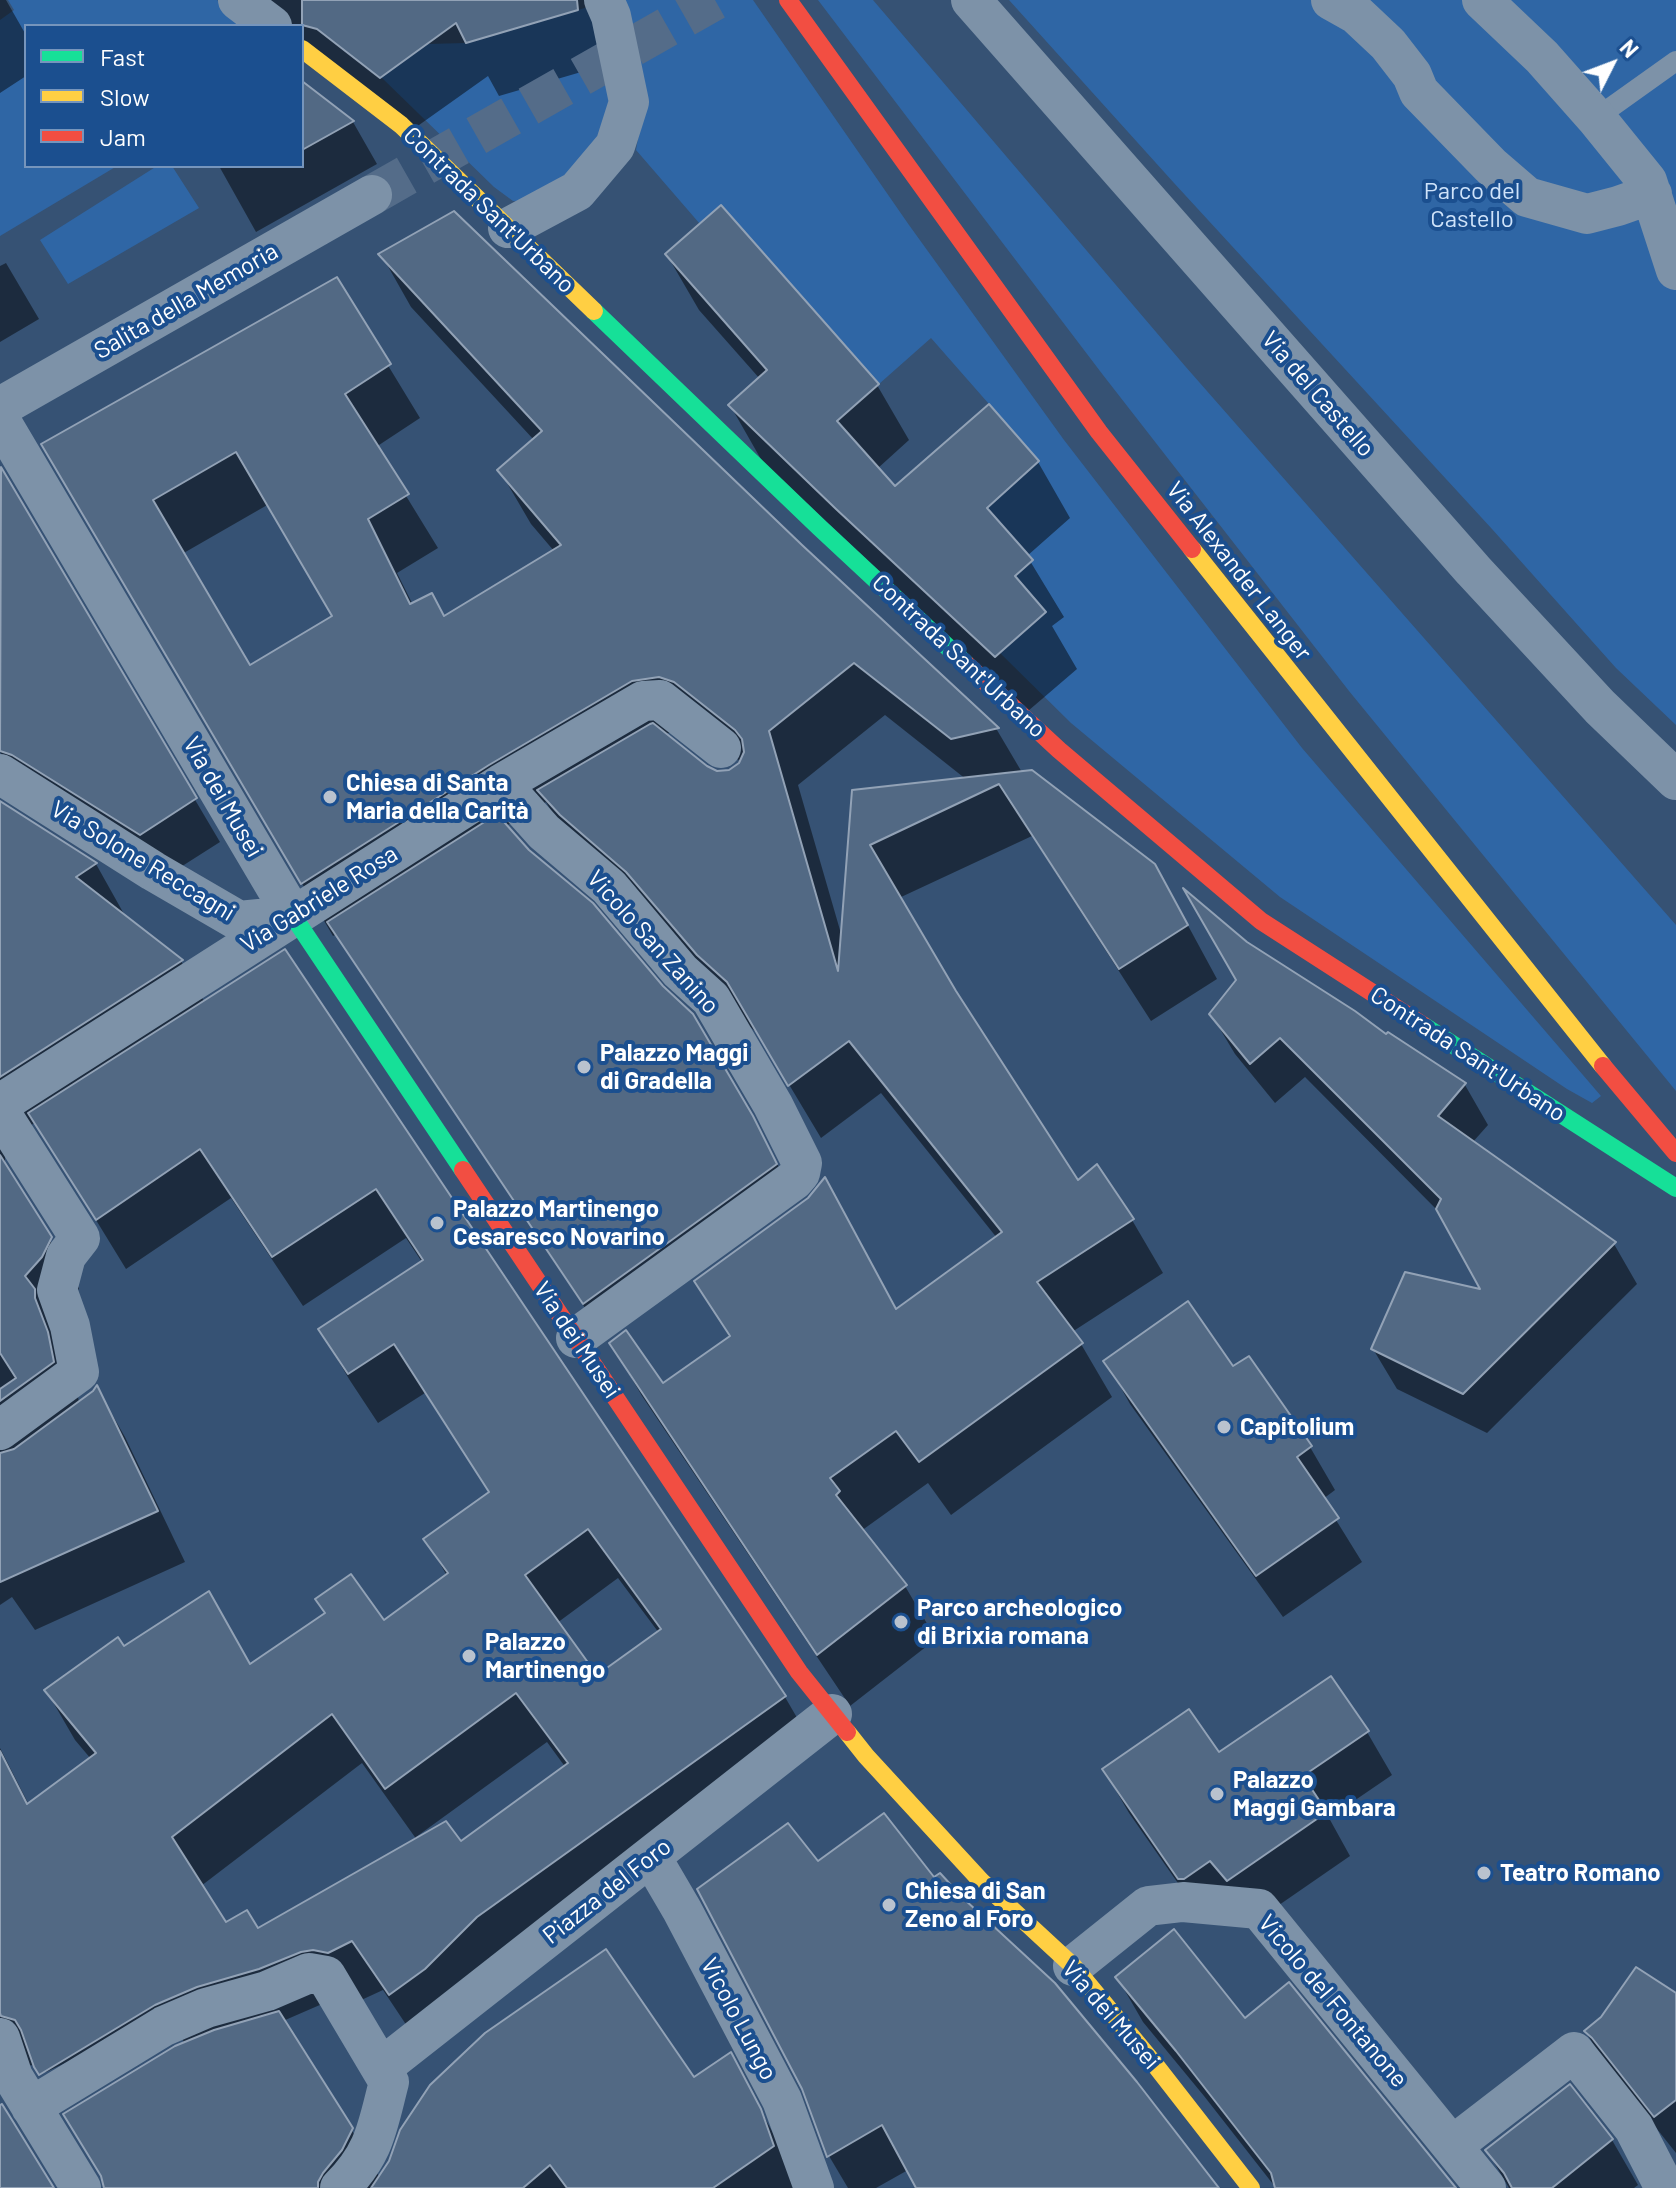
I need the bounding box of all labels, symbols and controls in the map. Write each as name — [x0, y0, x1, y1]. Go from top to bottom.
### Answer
legend — [24, 24, 304, 168]
north arrow — [1572, 24, 1652, 104]
text: N — [1615, 34, 1644, 62]
text: Fast — [100, 42, 145, 71]
text: Slow — [100, 82, 149, 111]
street label: Contrada Sant'Urbano — [397, 121, 581, 299]
text: Jam — [100, 122, 146, 151]
park label: Parco del Castello — [1424, 177, 1520, 233]
street label: Salita della Memoria — [89, 237, 283, 365]
street label: Via del Castello — [1256, 325, 1380, 463]
street label: Via Alexander Langer — [1160, 476, 1318, 666]
street label: Contrada Sant'Urbano — [866, 568, 1052, 744]
street label: Via dei Musei — [177, 732, 269, 862]
place label: Chiesa di Santa Maria della Carità — [346, 769, 529, 825]
marker: Chiesa di Santa Maria della Carità — [321, 788, 339, 806]
street label: Via Solone Reccagni — [46, 795, 240, 927]
street label: Via Gabriele Rosa — [235, 839, 403, 959]
street label: Vicolo San Zanino — [581, 864, 725, 1020]
street label: Contrada Sant'Urbano — [1365, 980, 1571, 1128]
place label: Palazzo Maggi di Gradella — [600, 1039, 748, 1095]
marker: Palazzo Maggi di Gradella — [575, 1058, 593, 1076]
place label: Palazzo Martinengo Cesaresco Novarino — [453, 1195, 665, 1251]
marker: Palazzo Martinengo Cesaresco Novarino — [428, 1214, 446, 1232]
street label: Via dei Musei — [527, 1276, 627, 1404]
place label: Capitolium — [1240, 1413, 1354, 1441]
marker: Capitolium — [1215, 1418, 1233, 1436]
place label: Parco archeologico di Brixia romana — [917, 1594, 1122, 1650]
marker: Parco archeologico di Brixia romana — [892, 1613, 910, 1631]
place label: Palazzo Martinengo — [485, 1628, 605, 1684]
marker: Palazzo Martinengo — [460, 1647, 478, 1665]
place label: Palazzo Maggi Gambara — [1233, 1766, 1396, 1822]
marker: Palazzo Maggi Gambara — [1208, 1785, 1226, 1803]
street label: Piazza del Foro — [537, 1832, 677, 1950]
place label: Teatro Romano — [1500, 1859, 1661, 1887]
marker: Teatro Romano — [1475, 1864, 1493, 1882]
place label: Chiesa di San Zeno al Foro — [905, 1877, 1046, 1933]
marker: Chiesa di San Zeno al Foro — [880, 1896, 898, 1914]
street label: Vicolo del Fontanone — [1252, 1909, 1414, 2093]
street label: Vicolo Lungo — [695, 1953, 783, 2085]
street label: Via dei Musei — [1056, 1955, 1166, 2075]

